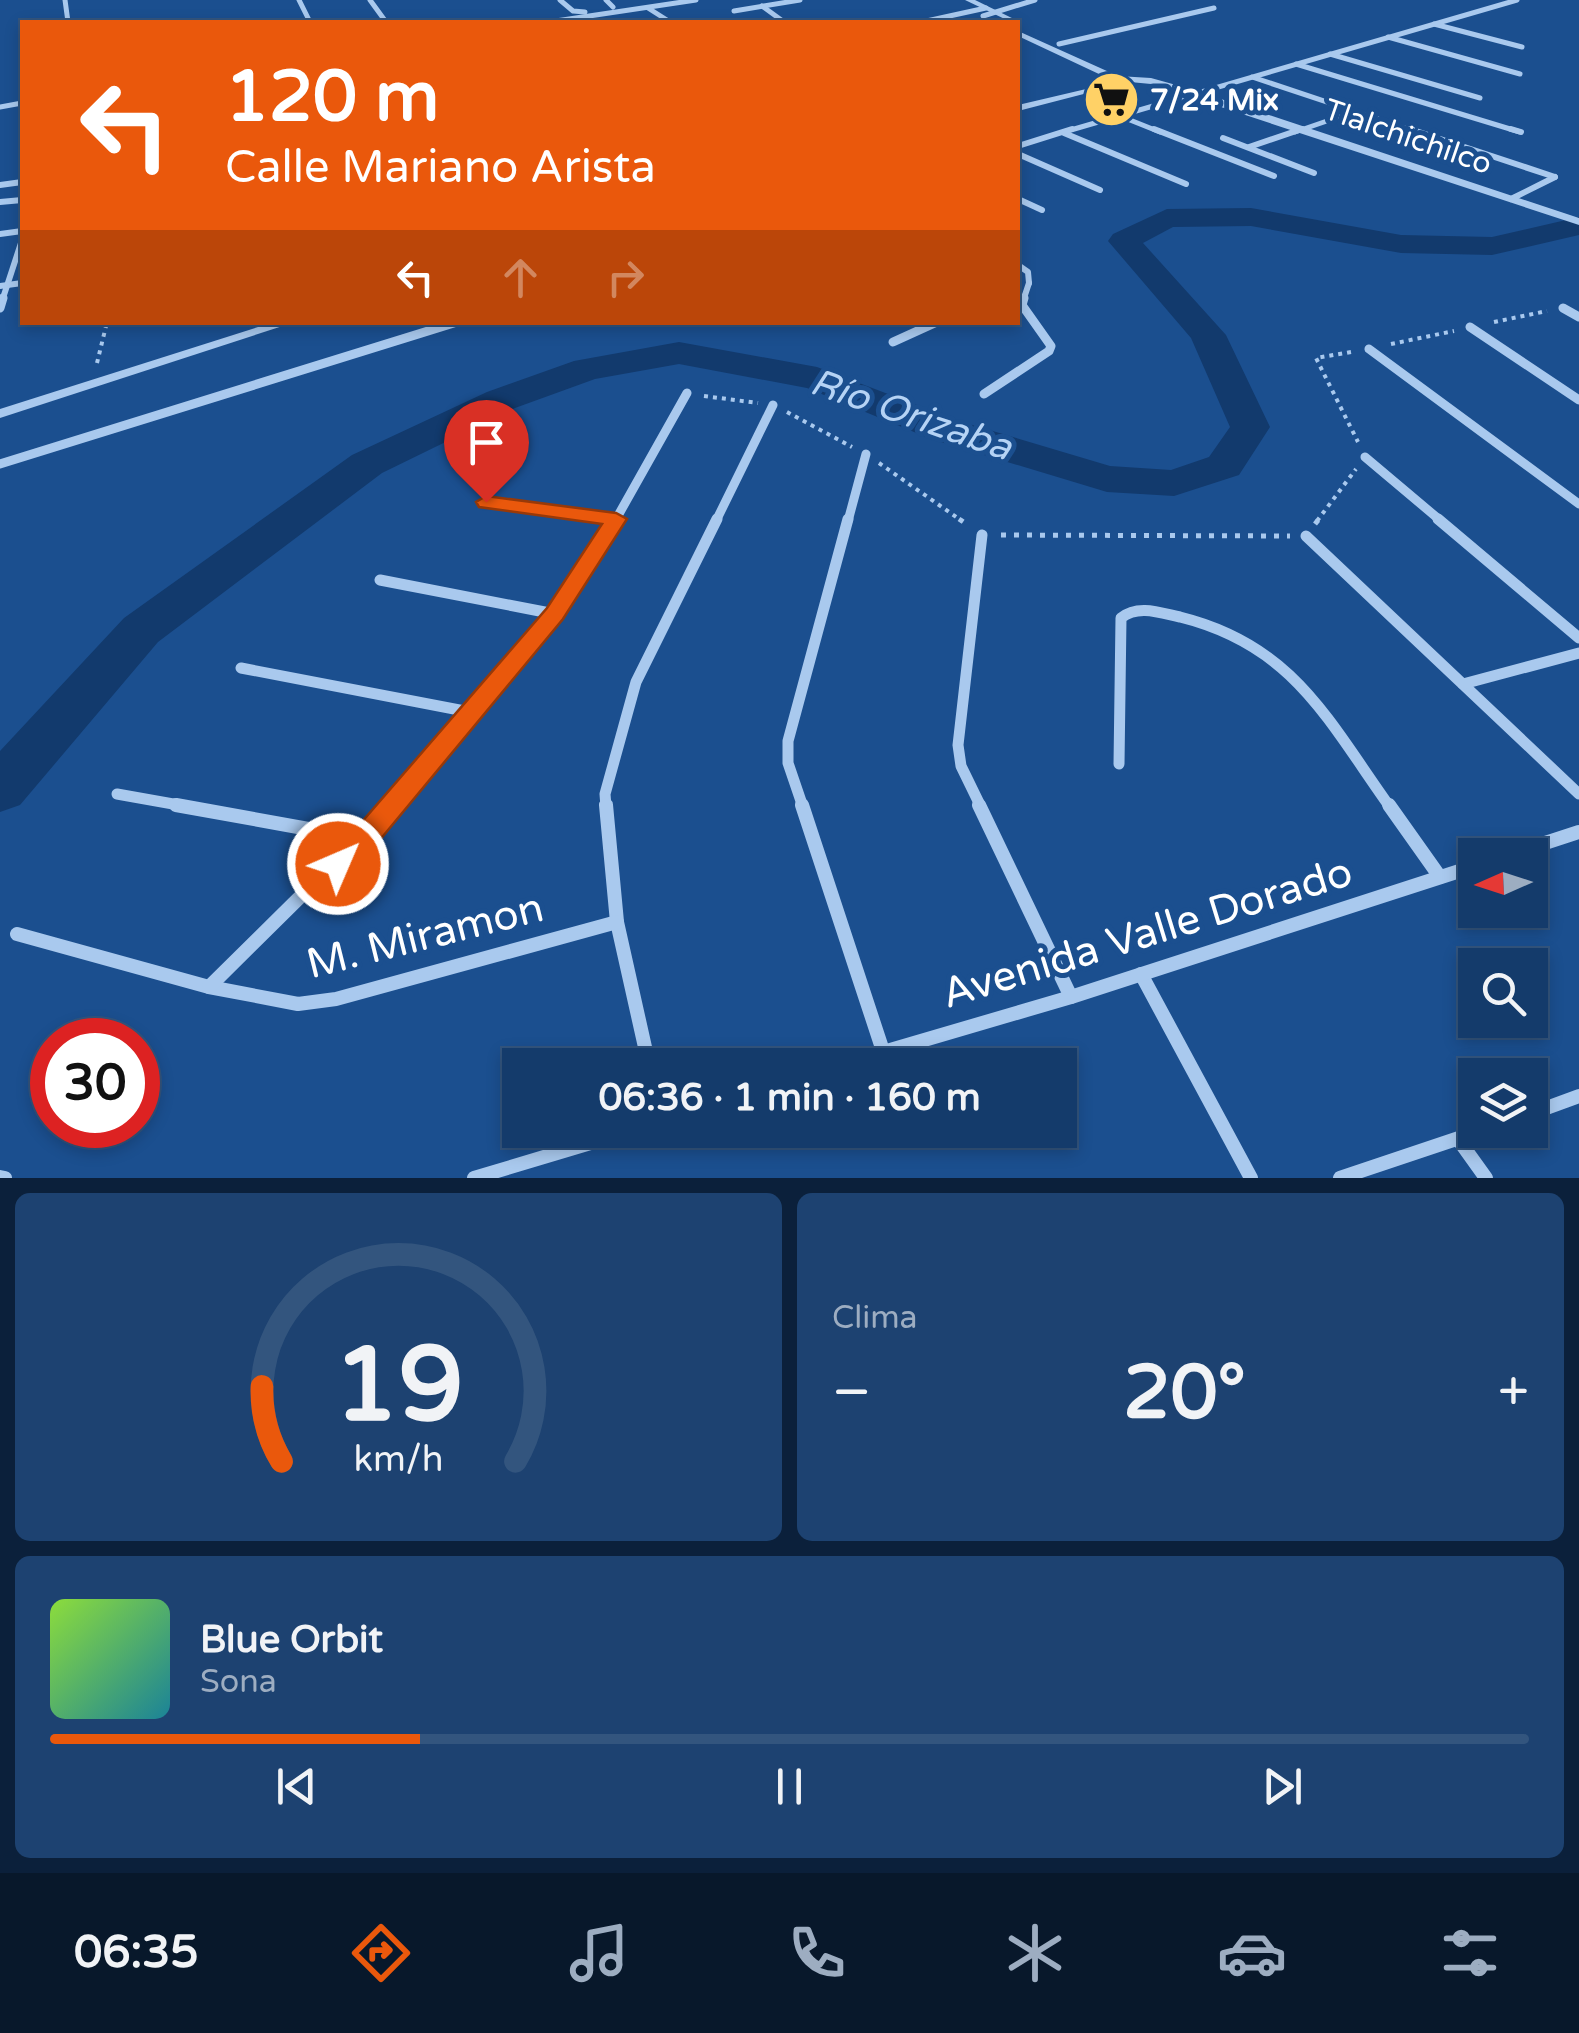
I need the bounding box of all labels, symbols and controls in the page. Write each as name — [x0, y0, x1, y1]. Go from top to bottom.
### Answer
text: 120 m — [225, 56, 439, 140]
icon: left — [60, 60, 190, 190]
supermarket icon: 7/24 Mix — [1081, 70, 1141, 130]
place label: 7/24 Mix — [1150, 82, 1279, 119]
street label: Tlalchichilco — [1319, 91, 1497, 183]
text: Calle Mariano Arista — [225, 141, 656, 195]
icon: left — [388, 250, 443, 305]
icon: ahead — [493, 250, 548, 305]
icon: right — [598, 250, 653, 305]
water label: Río Orizaba — [804, 359, 1019, 471]
pin — [444, 400, 529, 503]
icon: arrive — [459, 415, 514, 470]
position arrow — [286, 812, 390, 916]
north arrow — [1458, 838, 1548, 928]
map controls — [1458, 838, 1548, 1148]
street label: Avenida Valle Dorado — [936, 846, 1358, 1020]
street label: M. Miramon — [301, 882, 549, 990]
button: search — [1458, 948, 1548, 1038]
speed limit sign: 30 — [30, 1018, 160, 1148]
button: layers — [1458, 1058, 1548, 1148]
text: 06:36 · 1 min · 160 m — [598, 1075, 981, 1121]
text: Clima — [832, 1299, 918, 1337]
text: 19 — [333, 1324, 464, 1449]
text: 20° — [1123, 1348, 1246, 1438]
text: − — [832, 1360, 871, 1426]
text: + — [1498, 1360, 1529, 1426]
text: km/h — [354, 1438, 443, 1481]
text: Blue Orbit — [200, 1617, 383, 1663]
text: Sona — [200, 1663, 277, 1701]
icon: previous — [269, 1759, 324, 1814]
icon: pause — [762, 1759, 817, 1814]
icon: next — [1255, 1759, 1310, 1814]
icon: directions — [346, 1918, 416, 1988]
icon: music — [564, 1918, 634, 1988]
icon: phone — [782, 1918, 852, 1988]
icon: climate — [1000, 1918, 1070, 1988]
icon: car — [1217, 1918, 1287, 1988]
icon: filters — [1435, 1918, 1505, 1988]
text: 06:35 — [74, 1926, 199, 1980]

